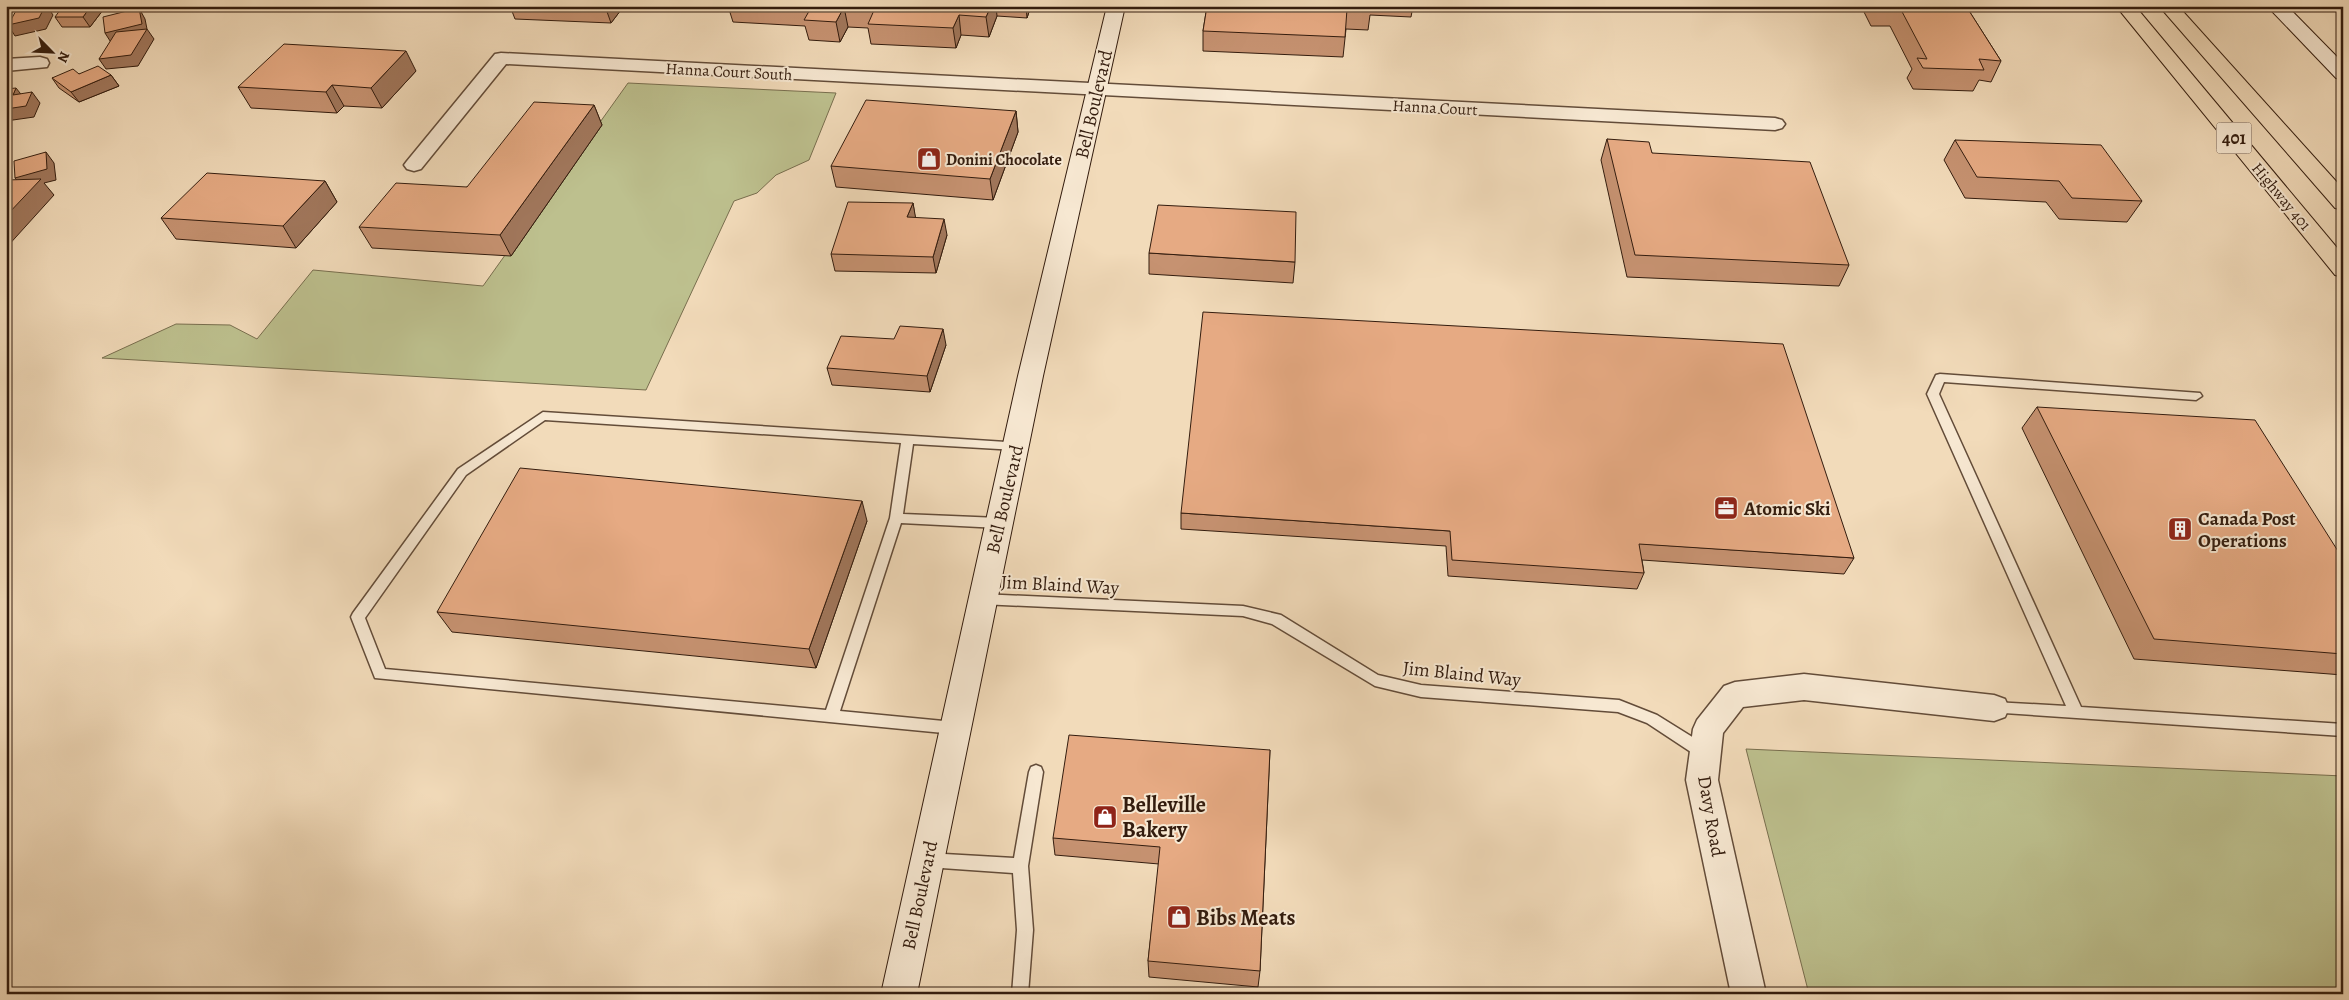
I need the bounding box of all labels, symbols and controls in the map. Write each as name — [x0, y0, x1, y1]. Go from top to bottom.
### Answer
north arrow — [28, 28, 78, 78]
street label: Bell Boulevard — [1069, 46, 1119, 161]
text: N — [53, 49, 74, 66]
street label: Hanna Court South — [665, 58, 793, 86]
street label: Hanna Court — [1392, 95, 1478, 121]
road number: 401 — [2216, 122, 2252, 154]
shop icon: Donini Chocolate — [916, 146, 942, 172]
place label: Donini Chocolate — [946, 149, 1062, 171]
street label: Highway 401 — [2246, 158, 2316, 236]
street label: Bell Boulevard — [980, 441, 1030, 556]
office icon: Atomic Ski — [1713, 495, 1739, 521]
place label: Atomic Ski — [1743, 496, 1831, 522]
place label: Canada Post Operations — [2198, 506, 2296, 554]
building icon: Canada Post Operations — [2167, 516, 2193, 542]
street label: Jim Blaind Way — [1000, 569, 1120, 601]
street label: Jim Blaind Way — [1402, 655, 1523, 693]
street label: Davy Road — [1691, 773, 1731, 860]
place label: Belleville Bakery — [1122, 790, 1206, 845]
shop icon: Belleville Bakery — [1092, 804, 1118, 830]
street label: Bell Boulevard — [896, 837, 944, 952]
place label: Bibs Meats — [1196, 903, 1295, 933]
shop icon: Bibs Meats — [1166, 904, 1192, 930]

